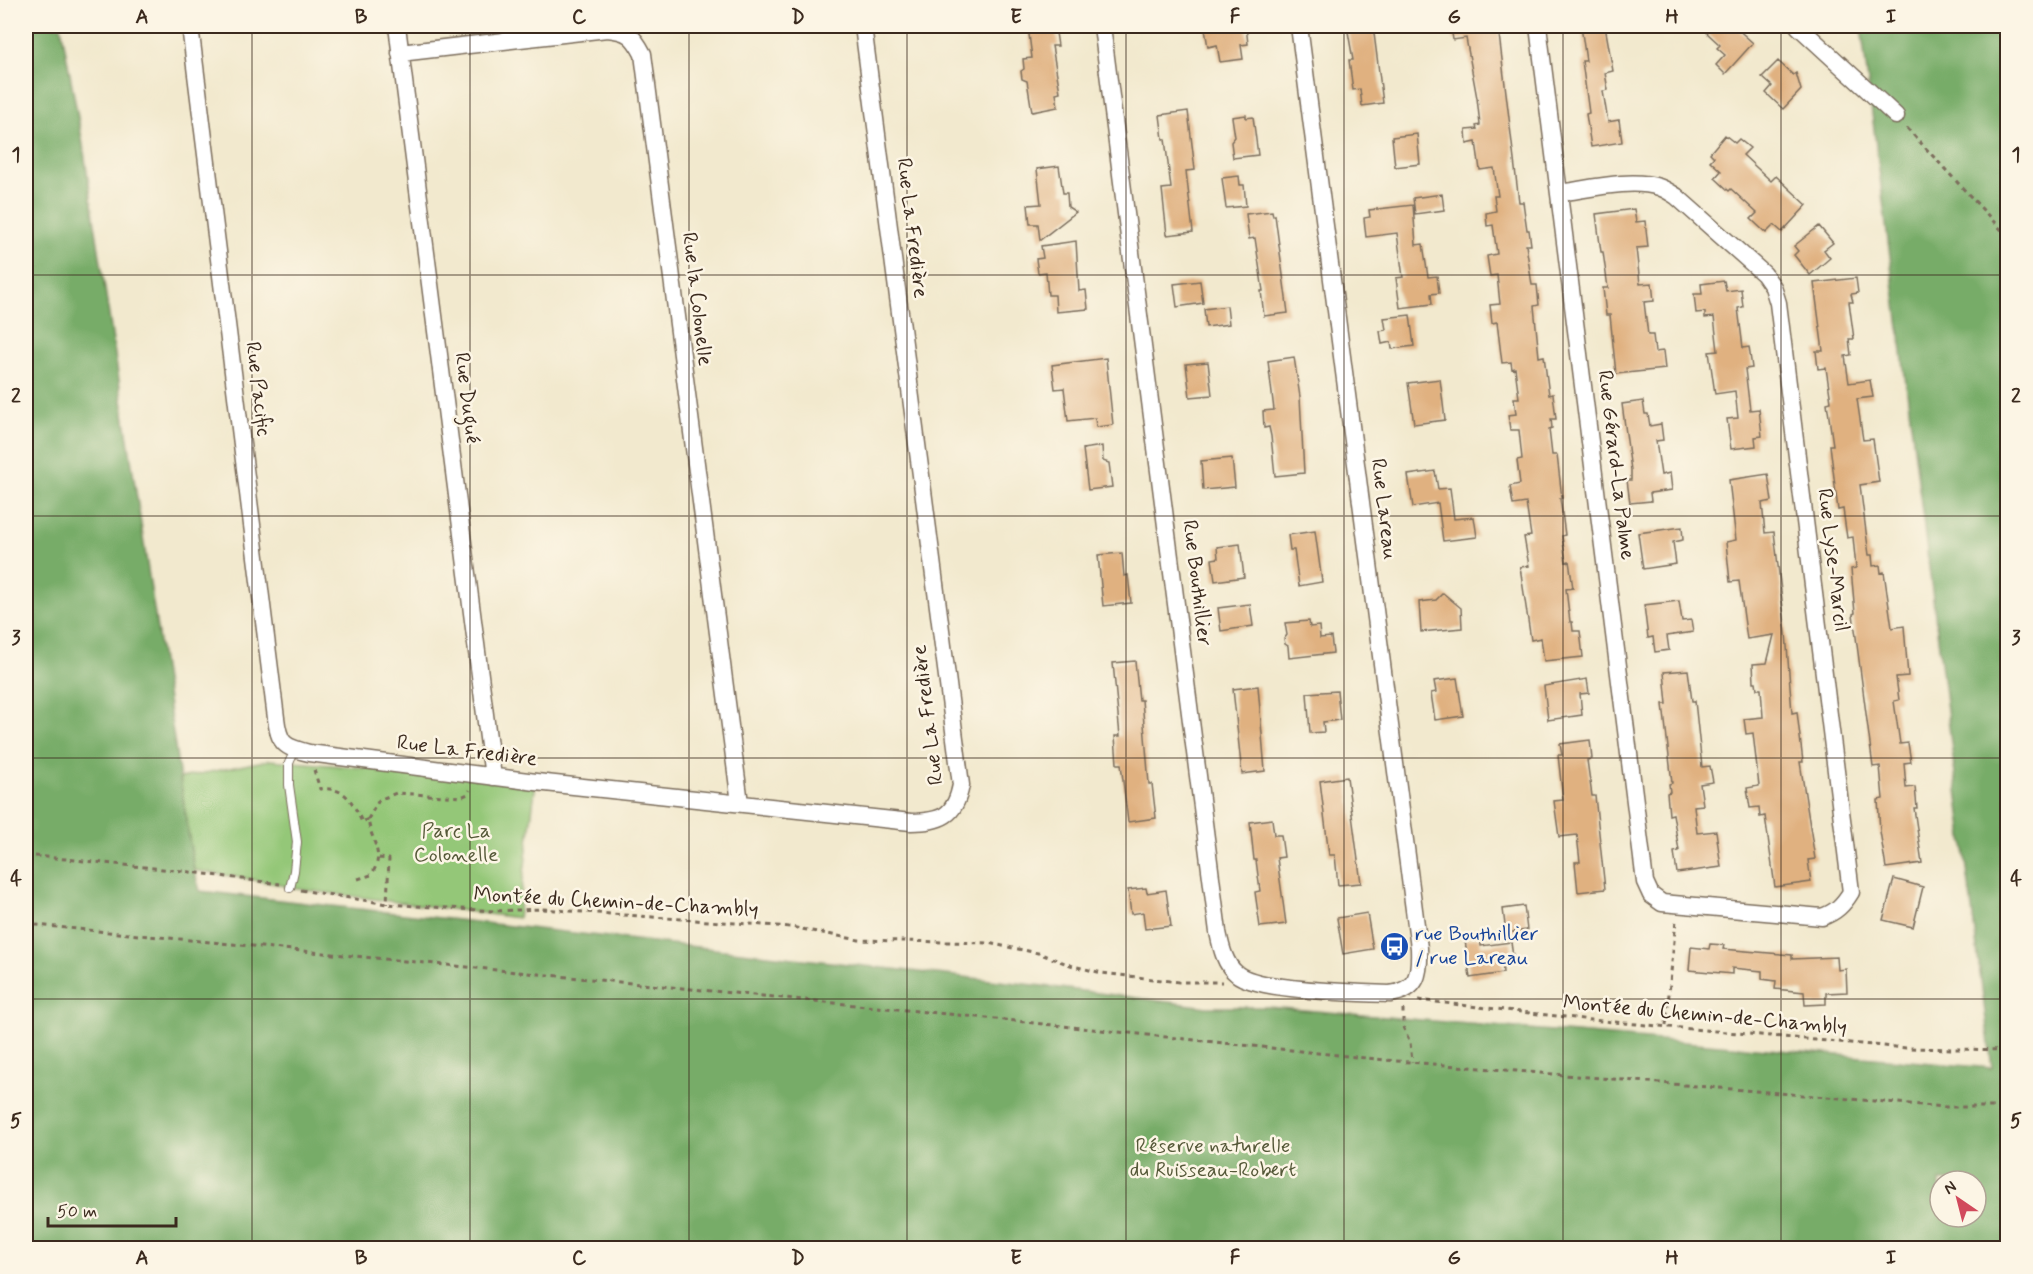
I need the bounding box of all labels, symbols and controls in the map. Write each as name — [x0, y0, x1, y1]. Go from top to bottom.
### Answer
text: A — [135, 4, 149, 31]
text: B — [355, 4, 368, 31]
text: C — [572, 4, 587, 31]
text: D — [791, 4, 805, 31]
text: E — [1010, 4, 1022, 31]
text: F — [1230, 4, 1241, 31]
text: G — [1447, 4, 1461, 31]
text: H — [1665, 4, 1679, 31]
text: I — [1886, 4, 1896, 31]
text: 1 — [12, 142, 20, 169]
text: 1 — [2012, 142, 2020, 169]
street label: Rue La Fredière — [890, 156, 934, 300]
street label: Rue la Colonelle — [675, 231, 719, 367]
street label: Rue Pacific — [238, 340, 278, 438]
street label: Rue Dugué — [446, 351, 486, 445]
street label: Rue Gérard-La Palme — [1590, 369, 1642, 562]
text: 2 — [11, 383, 21, 410]
text: 2 — [2011, 383, 2021, 410]
street label: Rue Lareau — [1364, 457, 1404, 561]
street label: Rue Lyse-Marcil — [1810, 487, 1856, 633]
street label: Rue Bouthillier — [1175, 518, 1219, 648]
text: 3 — [11, 625, 21, 652]
text: 3 — [2011, 625, 2021, 652]
street label: Rue La Fredière — [906, 643, 950, 787]
street label: Rue La Fredière — [395, 729, 539, 773]
park label: Parc La Colonelle — [414, 817, 498, 869]
text: 4 — [10, 866, 22, 893]
text: 4 — [2010, 866, 2022, 893]
street label: Montée du Chemin-de-Chambly — [473, 881, 759, 923]
place label: rue Bouthillier / rue Lareau — [1415, 920, 1539, 972]
bus stop icon: rue Bouthillier / rue Lareau — [1378, 930, 1410, 962]
street label: Montée du Chemin-de-Chambly — [1562, 989, 1848, 1041]
text: 5 — [10, 1108, 22, 1135]
text: 5 — [2010, 1108, 2022, 1135]
park label: Réserve naturelle du Ruisseau-Robert — [1130, 1132, 1296, 1184]
north arrow — [1928, 1169, 1988, 1229]
text: N — [1940, 1176, 1961, 1200]
scale bar — [48, 1190, 176, 1228]
text: 50 m — [57, 1200, 97, 1224]
text: A — [135, 1245, 149, 1272]
text: B — [355, 1245, 368, 1272]
text: C — [572, 1245, 587, 1272]
text: D — [791, 1245, 805, 1272]
text: E — [1010, 1245, 1022, 1272]
text: F — [1230, 1245, 1241, 1272]
text: G — [1447, 1245, 1461, 1272]
text: H — [1665, 1245, 1679, 1272]
text: I — [1886, 1245, 1896, 1272]

